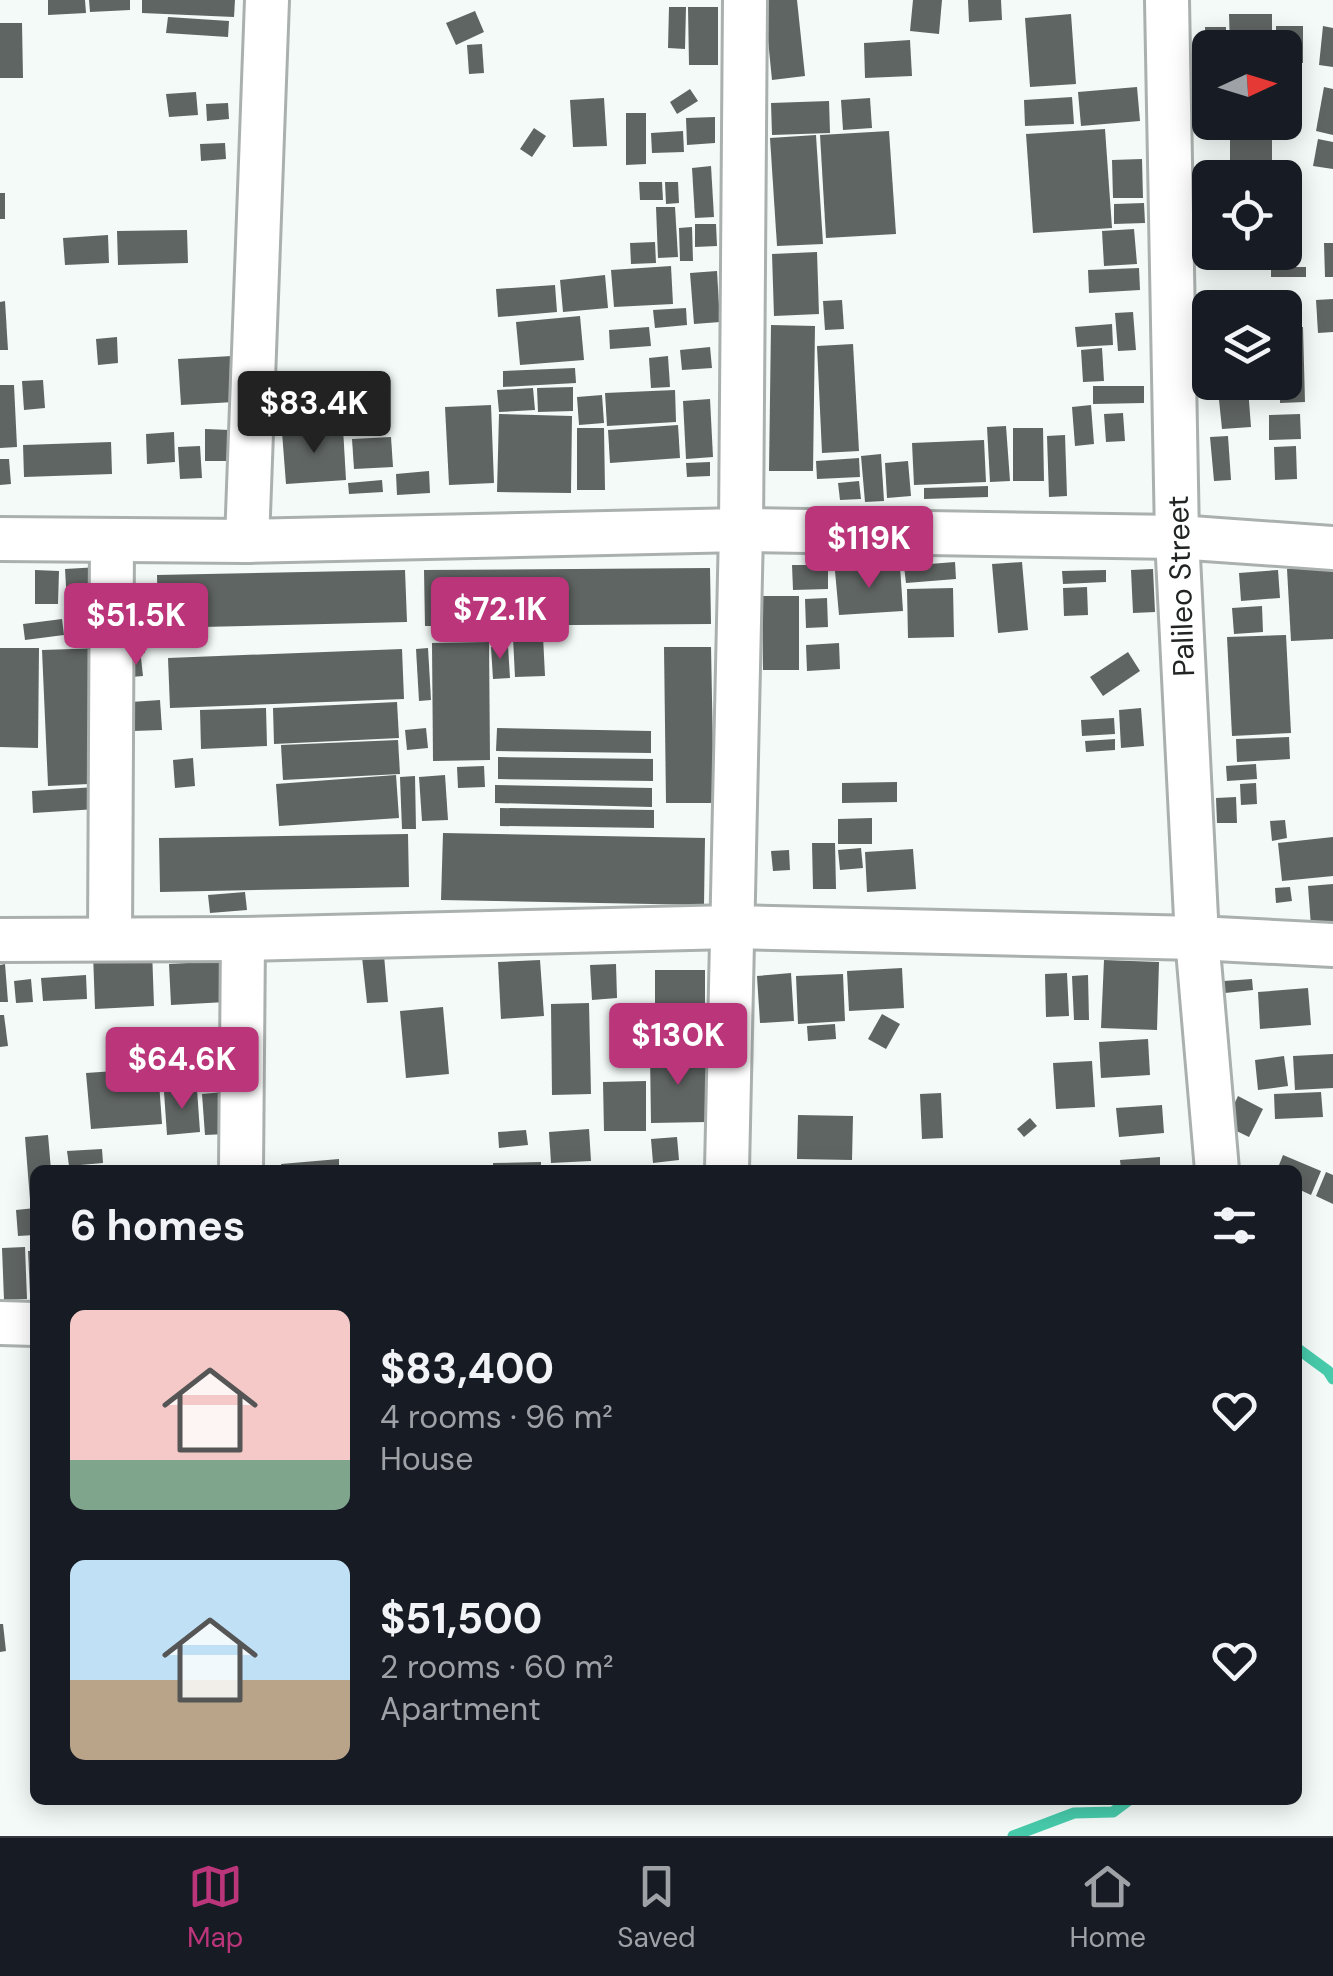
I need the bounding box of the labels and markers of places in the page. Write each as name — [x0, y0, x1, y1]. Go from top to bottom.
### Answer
pin: $83.4K — [233, 371, 395, 456]
pin: $119K — [799, 506, 939, 591]
pin: $72.1K — [419, 577, 581, 662]
pin: $51.5K — [55, 583, 217, 668]
pin: $130K — [608, 1003, 748, 1088]
pin: $64.6K — [101, 1027, 263, 1112]

